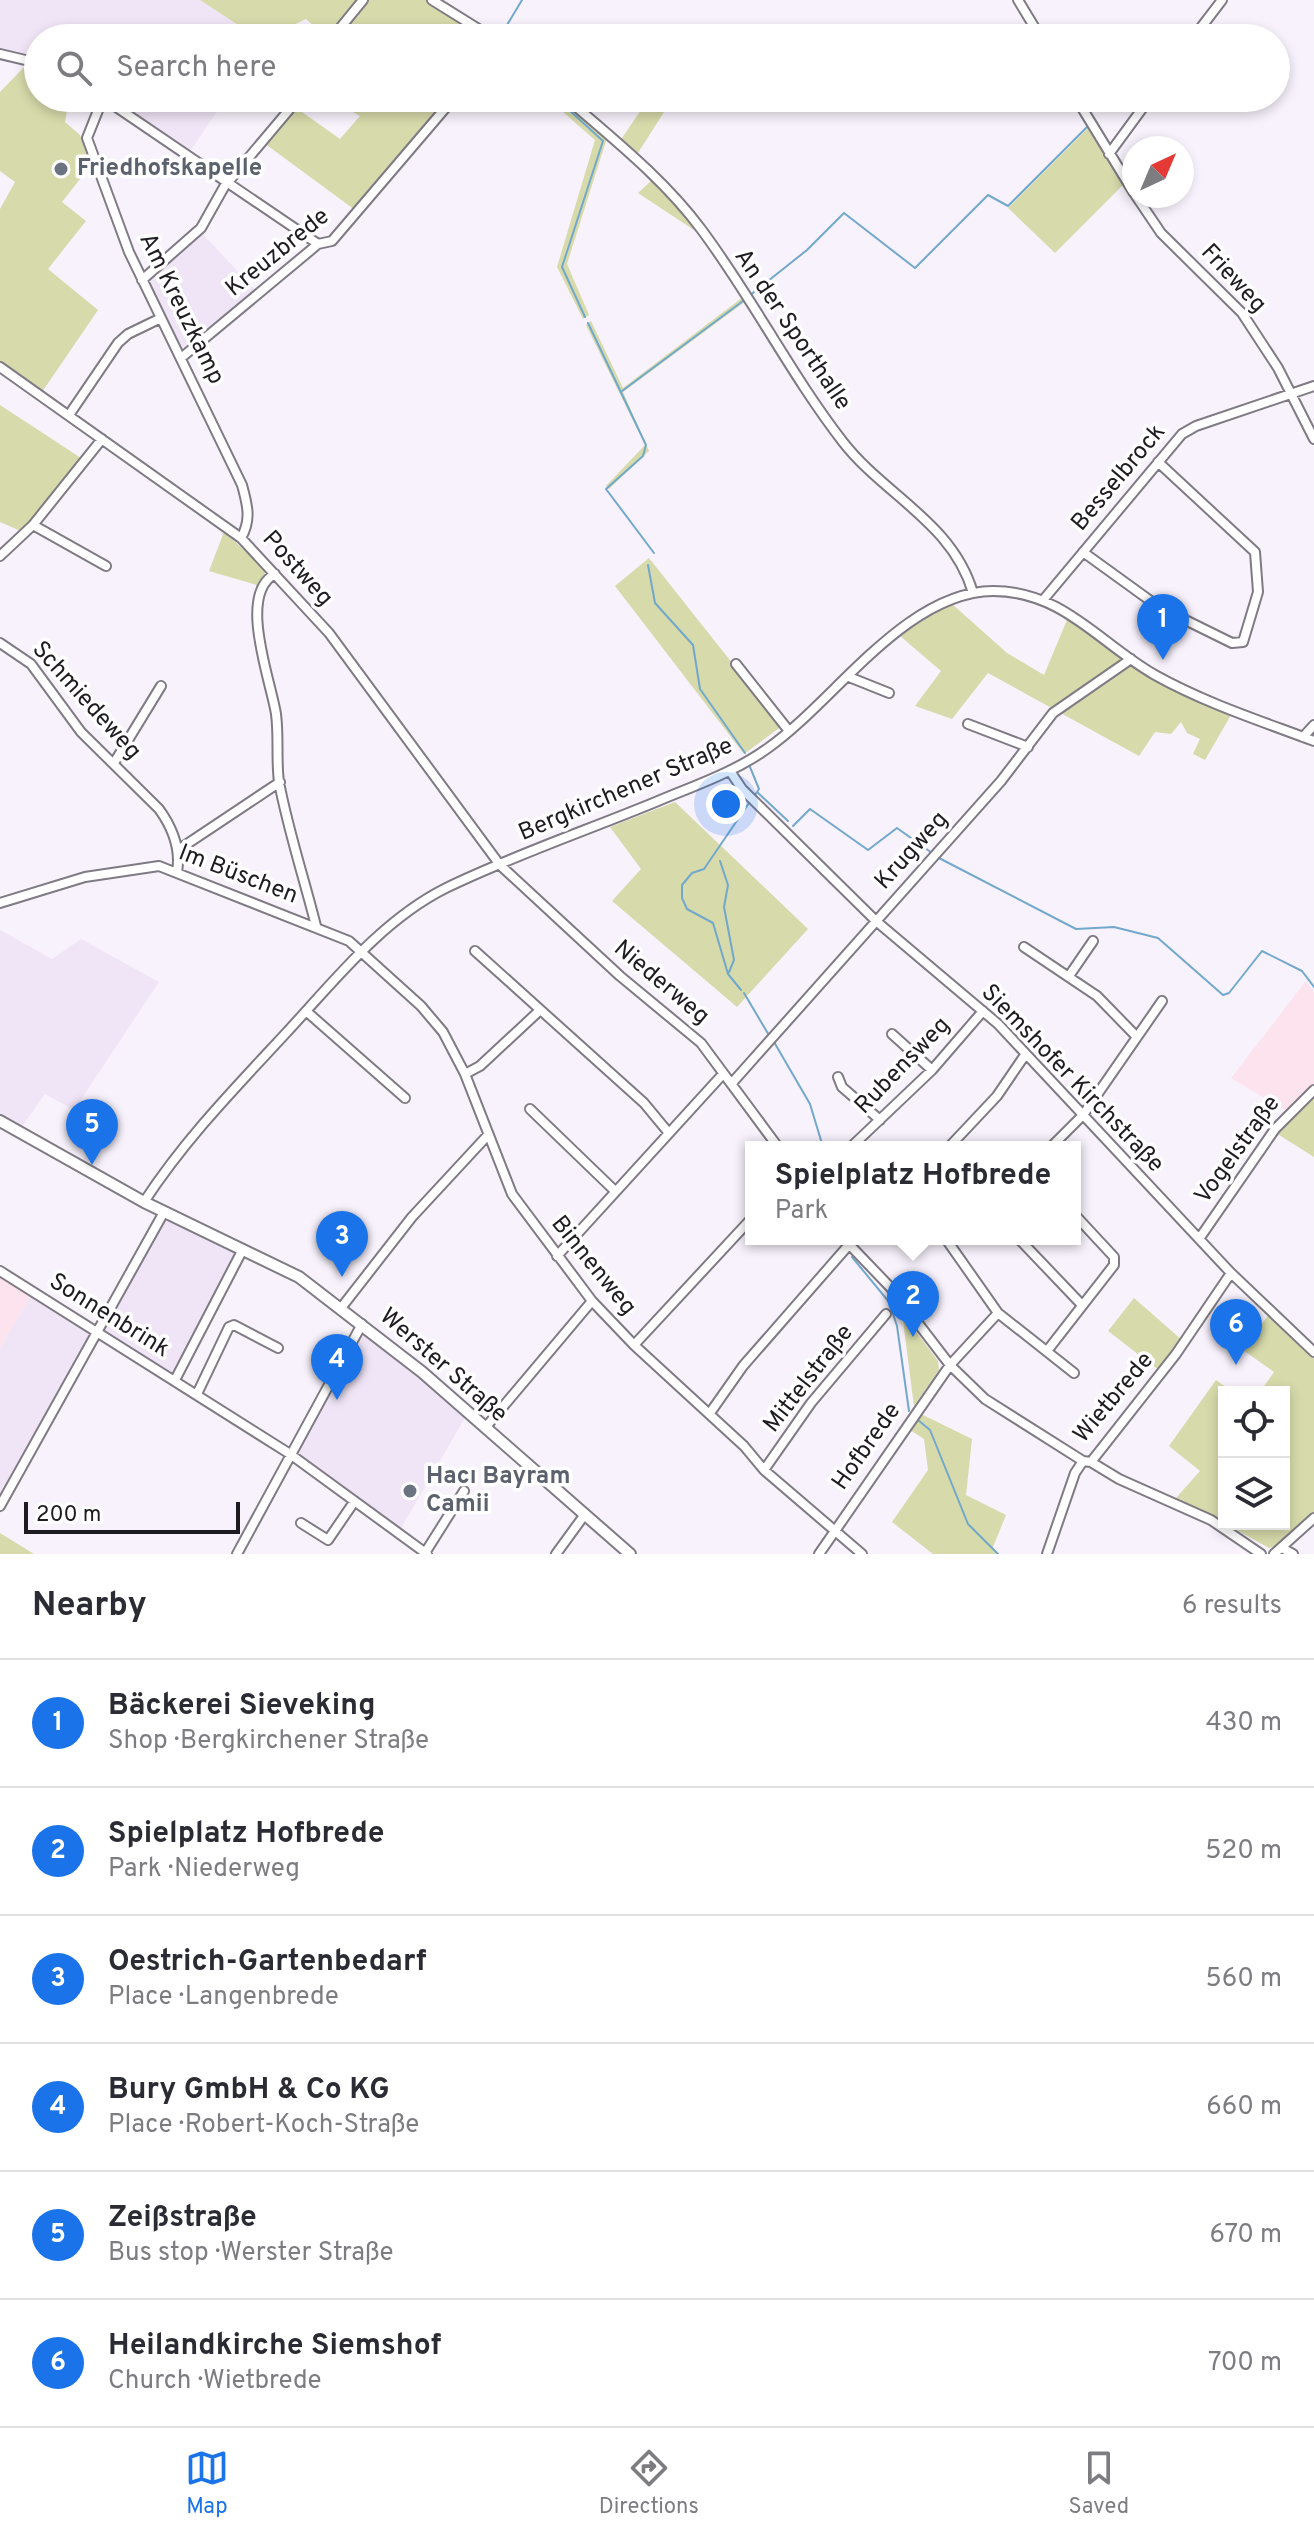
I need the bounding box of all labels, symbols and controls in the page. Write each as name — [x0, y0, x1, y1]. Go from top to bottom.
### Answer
search box — [24, 24, 1290, 112]
icon: search — [52, 46, 96, 90]
text: Search here — [116, 50, 276, 87]
north arrow — [1122, 136, 1194, 208]
place label: Friedhofskapelle — [77, 154, 262, 184]
marker: Friedhofskapelle — [52, 160, 70, 178]
street label: Kreuzbrede — [220, 202, 336, 304]
street label: Am Kreuzkamp — [131, 228, 231, 390]
street label: Frieweg — [1194, 238, 1272, 320]
street label: An der Sporthalle — [727, 243, 857, 417]
street label: Besselbrock — [1065, 418, 1173, 538]
street label: Postweg — [255, 525, 339, 613]
pin: 1 — [1137, 594, 1189, 660]
street label: Schmiedeweg — [25, 635, 147, 767]
street label: Bergkirchener Straße — [514, 731, 738, 849]
your location — [706, 784, 746, 824]
street label: Krugweg — [869, 805, 955, 897]
street label: Im Büschen — [174, 839, 302, 911]
street label: Niederweg — [607, 934, 715, 1032]
street label: Siemshofer Kirchstraße — [974, 978, 1170, 1180]
street label: Rubensweg — [849, 1011, 957, 1121]
street label: Vogelstraße — [1189, 1090, 1287, 1210]
pin: 5 — [66, 1099, 118, 1165]
popup — [745, 1141, 1081, 1245]
text: Spielplatz Hofbrede — [775, 1158, 1051, 1195]
text: Park — [775, 1195, 828, 1228]
street label: Binnenweg — [544, 1210, 642, 1322]
pin: 3 — [316, 1211, 368, 1277]
street label: Sonnenbrink — [43, 1267, 175, 1365]
pin: 2 — [887, 1271, 939, 1337]
pin: 6 — [1210, 1299, 1262, 1365]
street label: Werster Straße — [373, 1302, 513, 1430]
street label: Mittelstraße — [757, 1319, 861, 1439]
pin: 4 — [311, 1334, 363, 1400]
street label: Wietbrede — [1067, 1346, 1161, 1450]
map controls — [1218, 1386, 1290, 1530]
button: locate — [1218, 1386, 1290, 1458]
street label: Hofbrede — [826, 1397, 908, 1497]
button: layers — [1218, 1458, 1290, 1530]
place label: Hacı Bayram Camii — [426, 1462, 570, 1520]
marker: Hacı Bayram Camii — [401, 1482, 419, 1500]
scale bar — [24, 1498, 240, 1534]
text: 200 m — [36, 1502, 101, 1529]
text: Nearby — [32, 1585, 147, 1628]
text: 6 results — [1182, 1590, 1282, 1623]
text: Bäckerei Sieveking — [108, 1688, 376, 1725]
text: 1 — [53, 1707, 63, 1740]
text: 430 m — [1206, 1707, 1282, 1740]
text: Shop · Bergkirchener Straße — [108, 1725, 429, 1758]
text: Spielplatz Hofbrede — [108, 1816, 385, 1853]
text: 2 — [50, 1835, 66, 1868]
text: 520 m — [1205, 1835, 1282, 1868]
text: Park · Niederweg — [108, 1853, 300, 1886]
text: Oestrich-Gartenbedarf — [108, 1944, 427, 1981]
text: 3 — [50, 1963, 66, 1996]
text: 560 m — [1206, 1963, 1282, 1996]
text: Place · Langenbrede — [108, 1981, 339, 2014]
text: Bury GmbH & Co KG — [108, 2072, 390, 2109]
text: 4 — [50, 2091, 66, 2124]
text: 660 m — [1206, 2091, 1282, 2124]
text: Place · Robert-Koch-Straße — [108, 2109, 419, 2142]
text: Zeißstraße — [108, 2200, 257, 2237]
text: 5 — [50, 2219, 66, 2252]
text: 670 m — [1209, 2219, 1282, 2252]
text: Bus stop · Werster Straße — [108, 2237, 393, 2270]
text: Heilandkirche Siemshof — [108, 2328, 441, 2365]
text: 6 — [50, 2347, 66, 2380]
text: 700 m — [1208, 2347, 1282, 2380]
text: Church · Wietbrede — [108, 2365, 322, 2398]
tab: Map — [185, 2446, 229, 2521]
tab: Directions — [599, 2446, 699, 2521]
tab: Saved — [1069, 2446, 1129, 2521]

